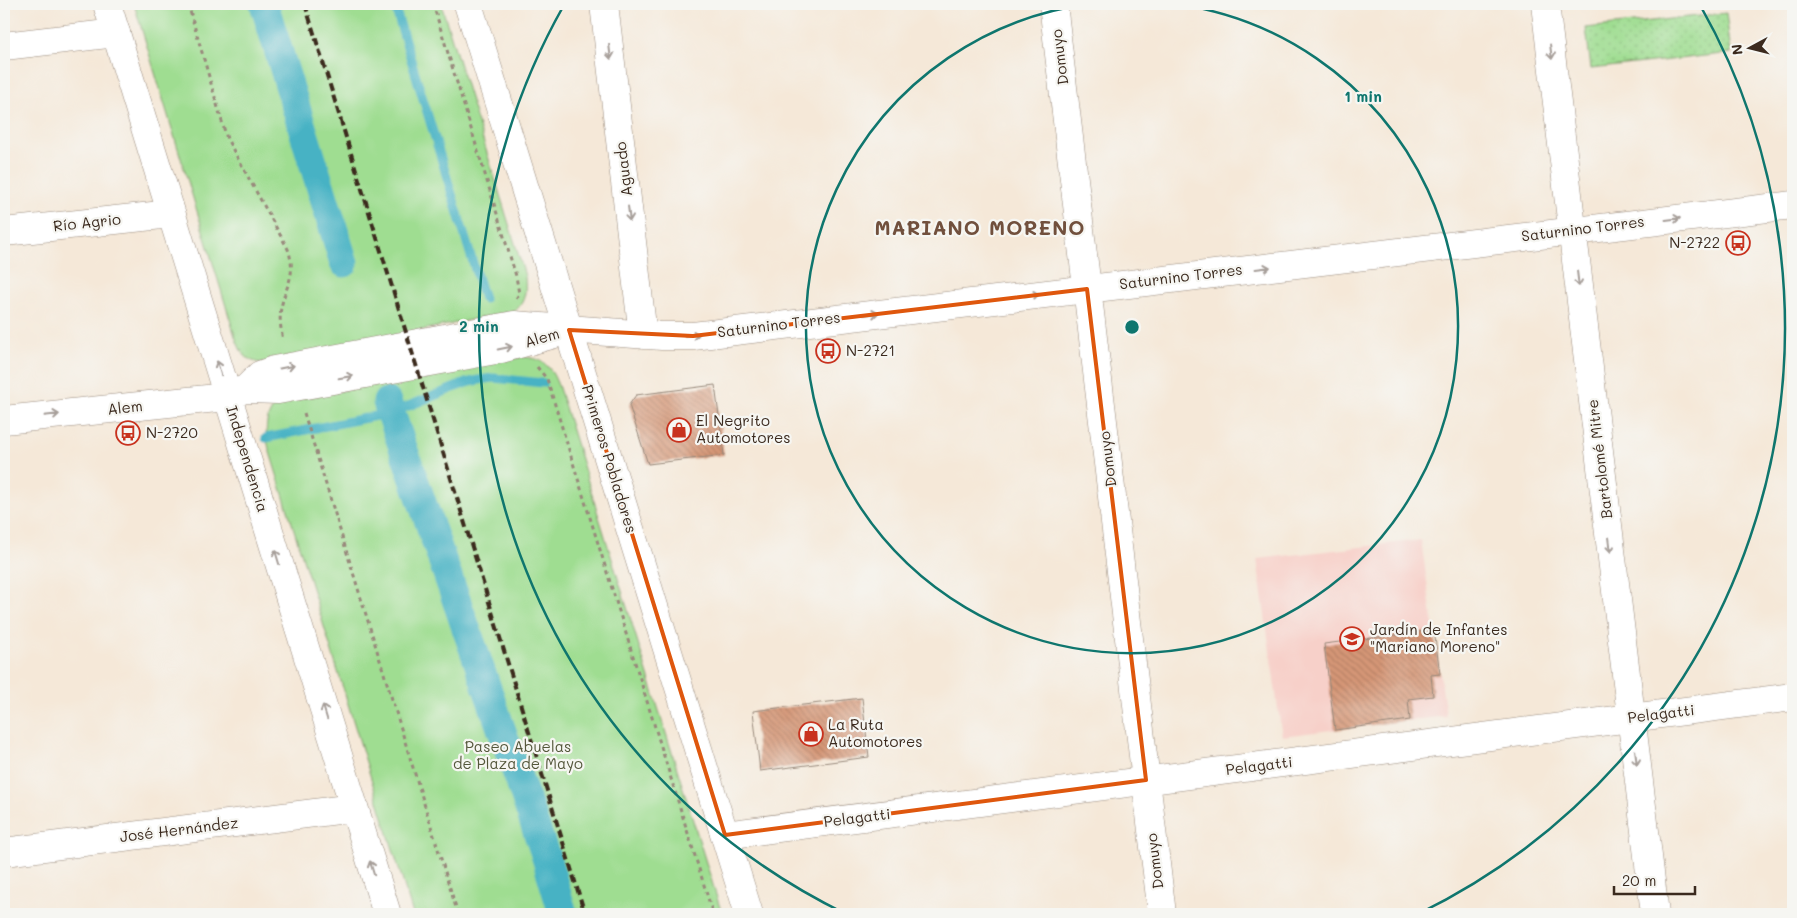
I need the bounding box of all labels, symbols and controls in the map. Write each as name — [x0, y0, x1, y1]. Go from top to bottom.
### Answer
north arrow — [1724, 22, 1774, 72]
street label: Domuyo — [1046, 28, 1072, 86]
text: N — [1727, 43, 1747, 56]
one-way arrow — [605, 44, 615, 60]
one-way arrow — [1546, 44, 1556, 60]
text: 1 min — [1344, 86, 1382, 106]
street label: Aguado — [610, 140, 636, 198]
one-way arrow — [624, 205, 634, 221]
street label: Río Agrio — [52, 208, 122, 236]
street label: Saturnino Torres — [1520, 211, 1646, 245]
district label: MARIANO MORENO — [874, 214, 1086, 240]
one-way arrow — [1665, 214, 1681, 224]
bus stop icon: N-2722 — [1725, 230, 1751, 256]
place label: N-2722 — [1669, 232, 1720, 252]
street label: Saturnino Torres — [1118, 259, 1244, 293]
one-way arrow — [1254, 263, 1270, 273]
one-way arrow — [1573, 271, 1583, 287]
one-way arrow — [1024, 290, 1040, 300]
street label: Saturnino Torres — [716, 307, 842, 341]
one-way arrow — [862, 309, 878, 319]
text: 2 min — [459, 316, 499, 336]
centre of rings — [1123, 318, 1141, 336]
street label: Alem — [522, 323, 561, 352]
one-way arrow — [684, 331, 700, 340]
bus stop icon: N-2721 — [815, 338, 841, 364]
place label: N-2721 — [846, 340, 895, 360]
one-way arrow — [497, 343, 513, 352]
one-way arrow — [213, 361, 223, 377]
one-way arrow — [279, 362, 295, 371]
one-way arrow — [337, 372, 353, 381]
street label: Primeros Pobladores — [578, 382, 642, 535]
street label: Alem — [106, 395, 144, 419]
street label: Bartolomé Mitre — [1582, 398, 1616, 520]
street label: Independencia — [222, 403, 274, 514]
place label: El Negrito Automotores — [696, 410, 791, 447]
one-way arrow — [44, 411, 60, 420]
shop icon: El Negrito Automotores — [666, 417, 692, 443]
bus stop icon: N-2720 — [115, 420, 141, 446]
place label: N-2720 — [146, 422, 198, 442]
street label: Domuyo — [1094, 430, 1120, 488]
one-way arrow — [1605, 536, 1615, 552]
one-way arrow — [272, 550, 281, 565]
place label: Jardín de Infantes "Mariano Moreno" — [1370, 619, 1508, 656]
school or university icon: Jardín de Infantes "Mariano Moreno" — [1339, 626, 1365, 652]
street label: Pelagatti — [1626, 699, 1696, 727]
one-way arrow — [319, 705, 329, 721]
place label: La Ruta Automotores — [828, 714, 923, 751]
shop icon: La Ruta Automotores — [798, 721, 824, 747]
park label: Paseo Abuelas de Plaza de Mayo — [453, 736, 583, 773]
one-way arrow — [1631, 750, 1641, 766]
street label: Pelagatti — [1224, 751, 1294, 779]
street label: Pelagatti — [822, 803, 892, 831]
street label: José Hernández — [119, 812, 239, 846]
street label: Domuyo — [1141, 832, 1167, 890]
one-way arrow — [367, 860, 377, 876]
scale bar — [1614, 863, 1696, 895]
text: 20 m — [1622, 870, 1656, 890]

